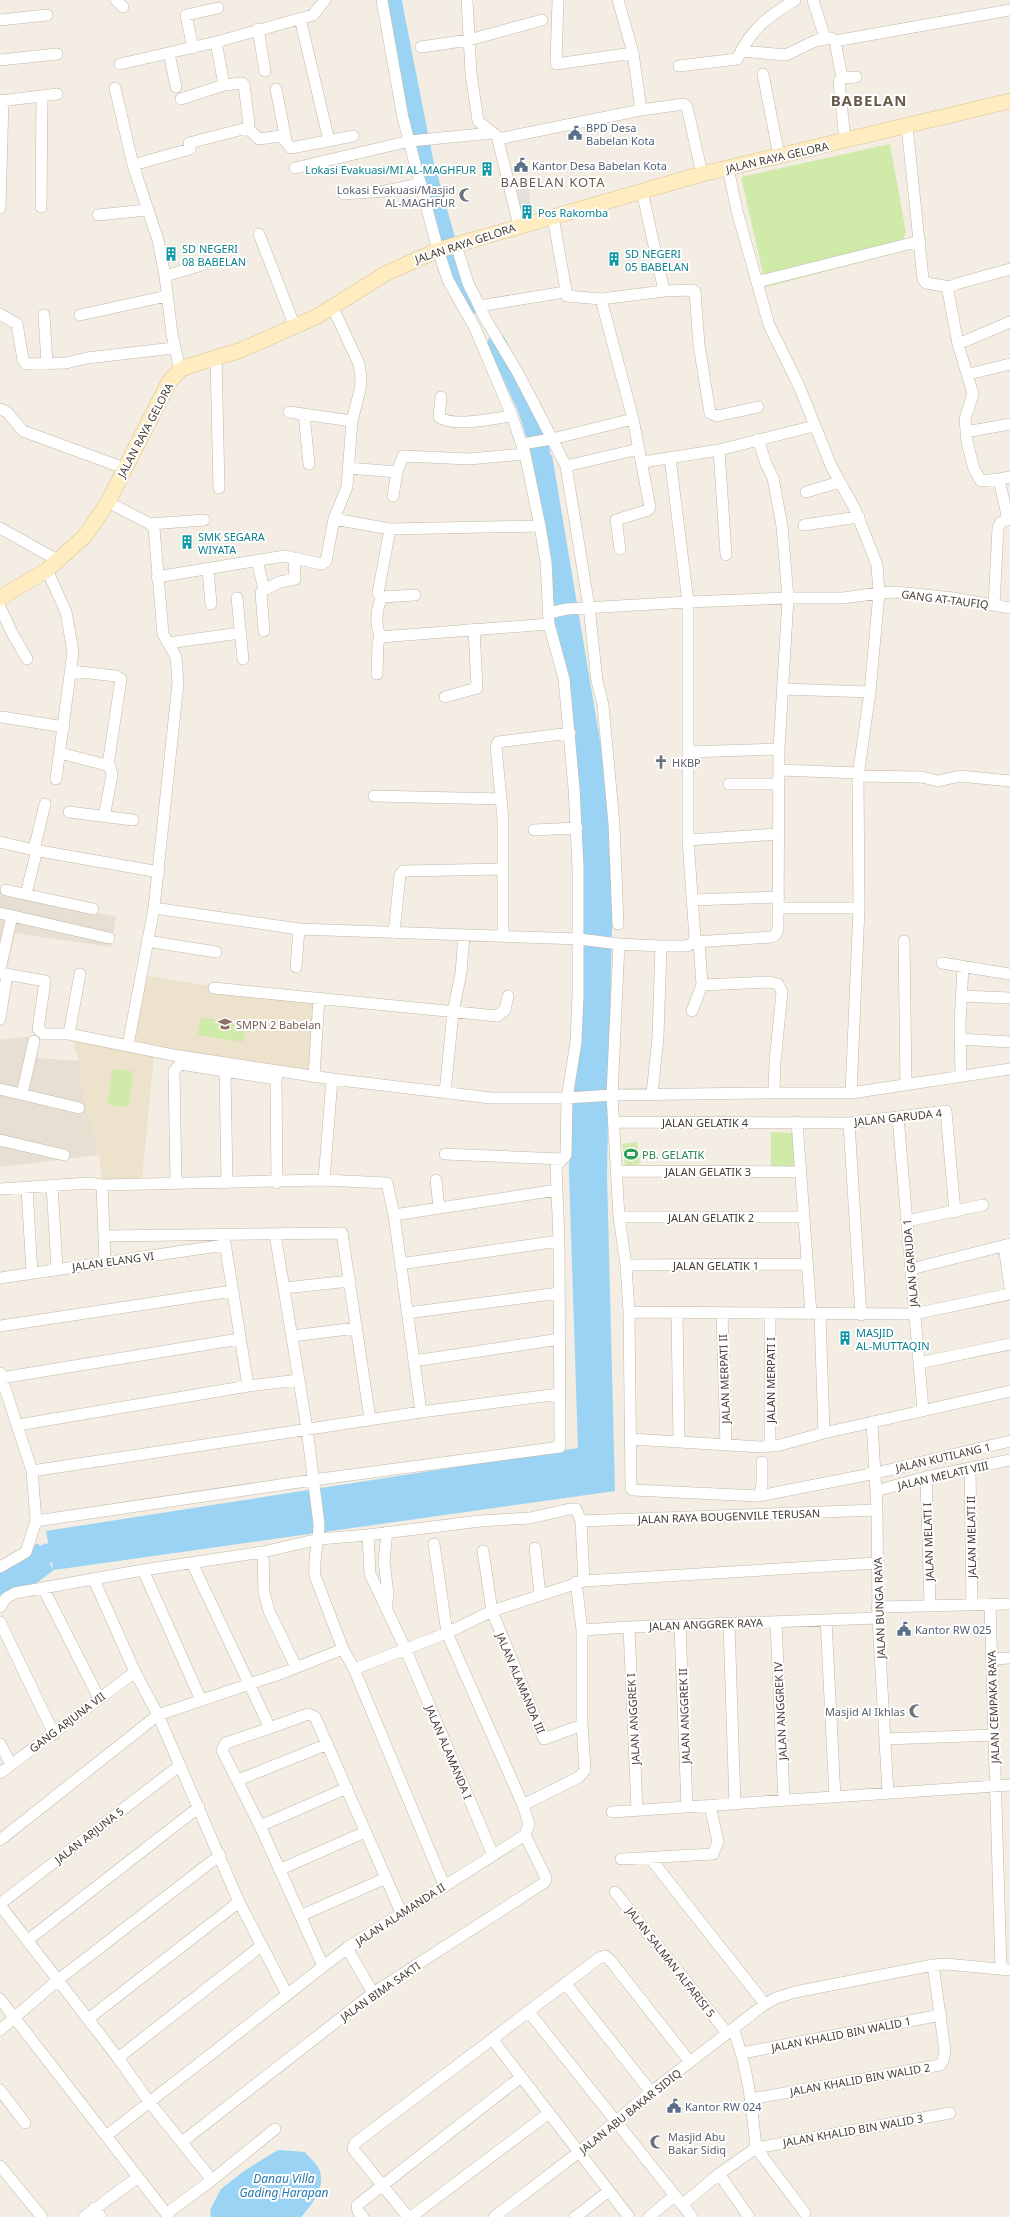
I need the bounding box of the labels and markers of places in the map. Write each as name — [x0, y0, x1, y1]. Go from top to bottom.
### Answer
place label: BPD Desa Babelan Kota — [586, 120, 655, 148]
public building icon: BPD Desa Babelan Kota — [567, 125, 583, 141]
public building icon: Kantor Desa Babelan Kota — [513, 157, 529, 173]
place label: Kantor Desa Babelan Kota — [532, 158, 667, 173]
building icon: Lokasi Evakuasi/MI AL-MAGHFUR — [479, 161, 495, 177]
place label: Lokasi Evakuasi/MI AL-MAGHFUR — [305, 162, 476, 177]
place label: Lokasi Evakuasi/Masjid AL-MAGHFUR — [337, 182, 455, 210]
mosque icon: Lokasi Evakuasi/Masjid AL-MAGHFUR — [458, 187, 474, 203]
building icon: Pos Rakomba — [519, 204, 535, 220]
place label: Pos Rakomba — [538, 205, 608, 220]
place label: SD NEGERI 08 BABELAN — [182, 241, 246, 269]
building icon: SD NEGERI 08 BABELAN — [163, 246, 179, 262]
place label: SD NEGERI 05 BABELAN — [625, 246, 689, 274]
building icon: SD NEGERI 05 BABELAN — [606, 251, 622, 267]
place label: SMK SEGARA WIYATA — [198, 529, 266, 557]
building icon: SMK SEGARA WIYATA — [179, 534, 195, 550]
church icon: HKBP — [653, 754, 669, 770]
place label: HKBP — [672, 755, 701, 770]
school or university icon: SMPN 2 Babelan — [217, 1016, 233, 1032]
place label: SMPN 2 Babelan — [236, 1017, 321, 1032]
sports icon: PB. GELATIK — [623, 1146, 639, 1162]
place label: PB. GELATIK — [642, 1147, 704, 1162]
place label: MASJID AL-MUTTAQIN — [856, 1325, 930, 1353]
building icon: MASJID AL-MUTTAQIN — [837, 1330, 853, 1346]
public building icon: Kantor RW 025 — [896, 1621, 912, 1637]
place label: Kantor RW 025 — [915, 1622, 992, 1637]
mosque icon: Masjid Al Ikhlas — [908, 1703, 924, 1719]
place label: Masjid Al Ikhlas — [825, 1704, 905, 1719]
public building icon: Kantor RW 024 — [666, 2098, 682, 2114]
place label: Kantor RW 024 — [685, 2099, 762, 2114]
place label: Masjid Abu Bakar Sidiq — [668, 2129, 726, 2157]
mosque icon: Masjid Abu Bakar Sidiq — [649, 2134, 665, 2150]

